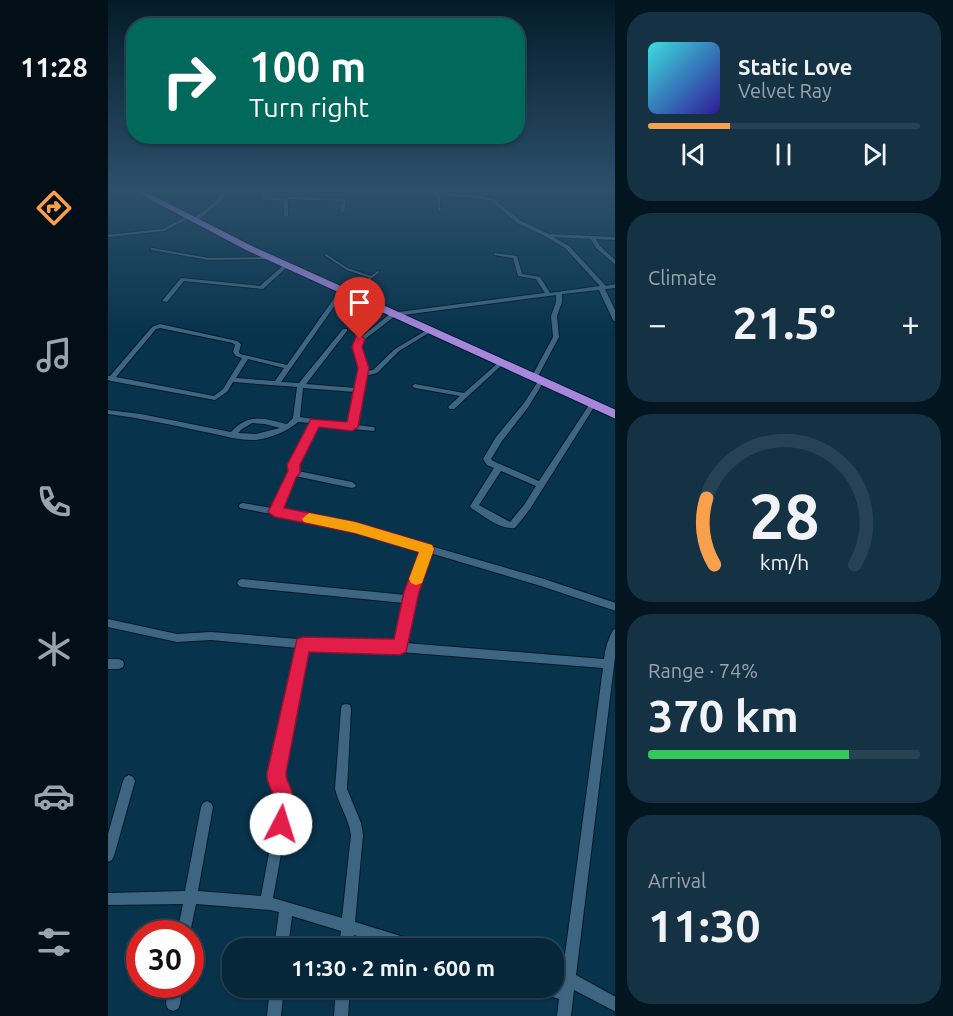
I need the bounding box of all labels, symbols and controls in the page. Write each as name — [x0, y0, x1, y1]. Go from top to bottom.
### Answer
icon: right — [150, 42, 228, 120]
text: 100 m — [249, 43, 366, 90]
text: 11:28 — [20, 52, 88, 82]
text: Static Love — [738, 54, 853, 79]
text: Velvet Ray — [738, 79, 832, 102]
text: Turn right — [249, 92, 369, 122]
icon: previous — [677, 138, 710, 171]
icon: pause — [767, 138, 800, 171]
icon: next — [858, 138, 891, 171]
icon: directions — [33, 187, 75, 229]
text: Climate — [648, 266, 717, 289]
pin — [334, 277, 385, 339]
icon: arrive — [343, 286, 376, 319]
text: 21.5° — [732, 297, 836, 348]
text: − — [648, 305, 667, 342]
text: + — [901, 305, 920, 342]
icon: music — [33, 334, 75, 376]
icon: phone — [33, 481, 75, 523]
text: 28 — [749, 481, 819, 551]
text: km/h — [759, 550, 809, 574]
icon: climate — [33, 628, 75, 670]
text: Range · 74% — [648, 659, 758, 682]
text: 370 km — [648, 690, 799, 741]
icon: car — [33, 775, 75, 817]
position arrow — [249, 792, 313, 856]
text: Arrival — [648, 869, 706, 892]
text: 11:30 — [648, 900, 761, 951]
speed limit sign: 30 — [126, 920, 204, 998]
icon: filters — [33, 921, 75, 963]
text: 11:30 · 2 min · 600 m — [291, 955, 495, 980]

